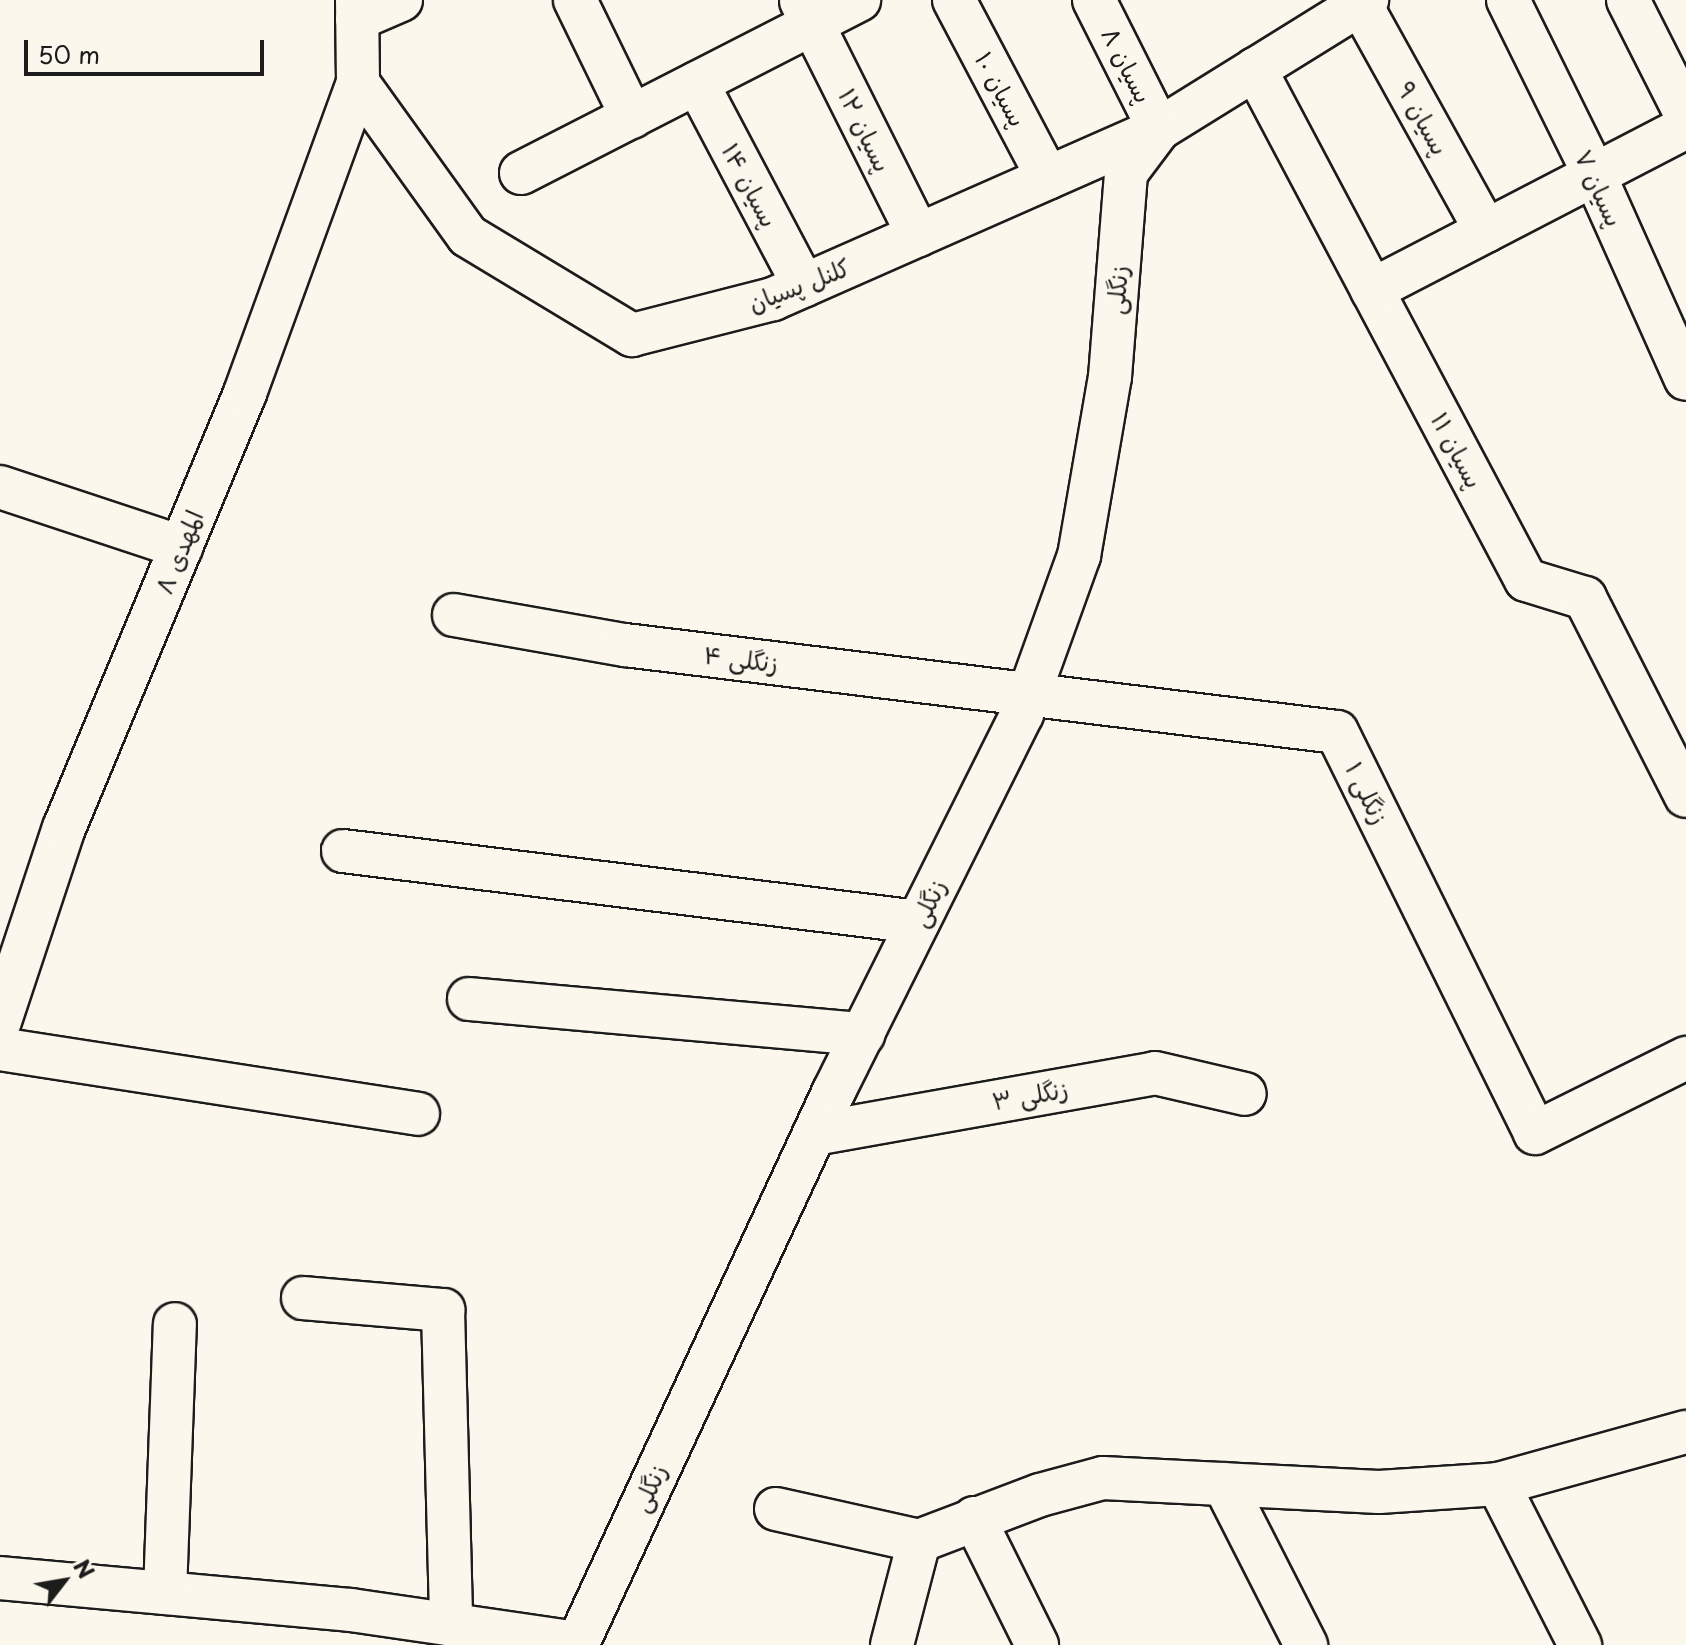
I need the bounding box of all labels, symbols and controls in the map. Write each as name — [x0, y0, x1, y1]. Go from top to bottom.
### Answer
street label: پسیان ۸ — [1096, 22, 1158, 108]
scale bar — [28, 24, 268, 74]
text: 50 m — [38, 36, 100, 72]
street label: پسیان ۱۰ — [969, 47, 1033, 131]
street label: پسیان ۹ — [1391, 76, 1455, 160]
street label: پسیان ۱۲ — [833, 84, 897, 176]
street label: پسیان ۱۴ — [716, 138, 784, 232]
street label: پسیان ۷ — [1569, 145, 1629, 231]
street label: کلنل پسیان — [744, 252, 854, 318]
street label: زنگلی — [1101, 264, 1133, 316]
street label: پسیان ۱۱ — [1425, 407, 1489, 493]
street label: المهدی ۸ — [149, 506, 209, 598]
street label: زنگلی ۴ — [702, 640, 780, 678]
street label: زنگلی ۱ — [1340, 757, 1394, 829]
street label: زنگلی — [904, 875, 952, 931]
street label: زنگلی ۳ — [990, 1074, 1070, 1116]
street label: زنگلی — [626, 1460, 672, 1516]
north arrow — [24, 1541, 104, 1621]
text: N — [66, 1552, 104, 1584]

